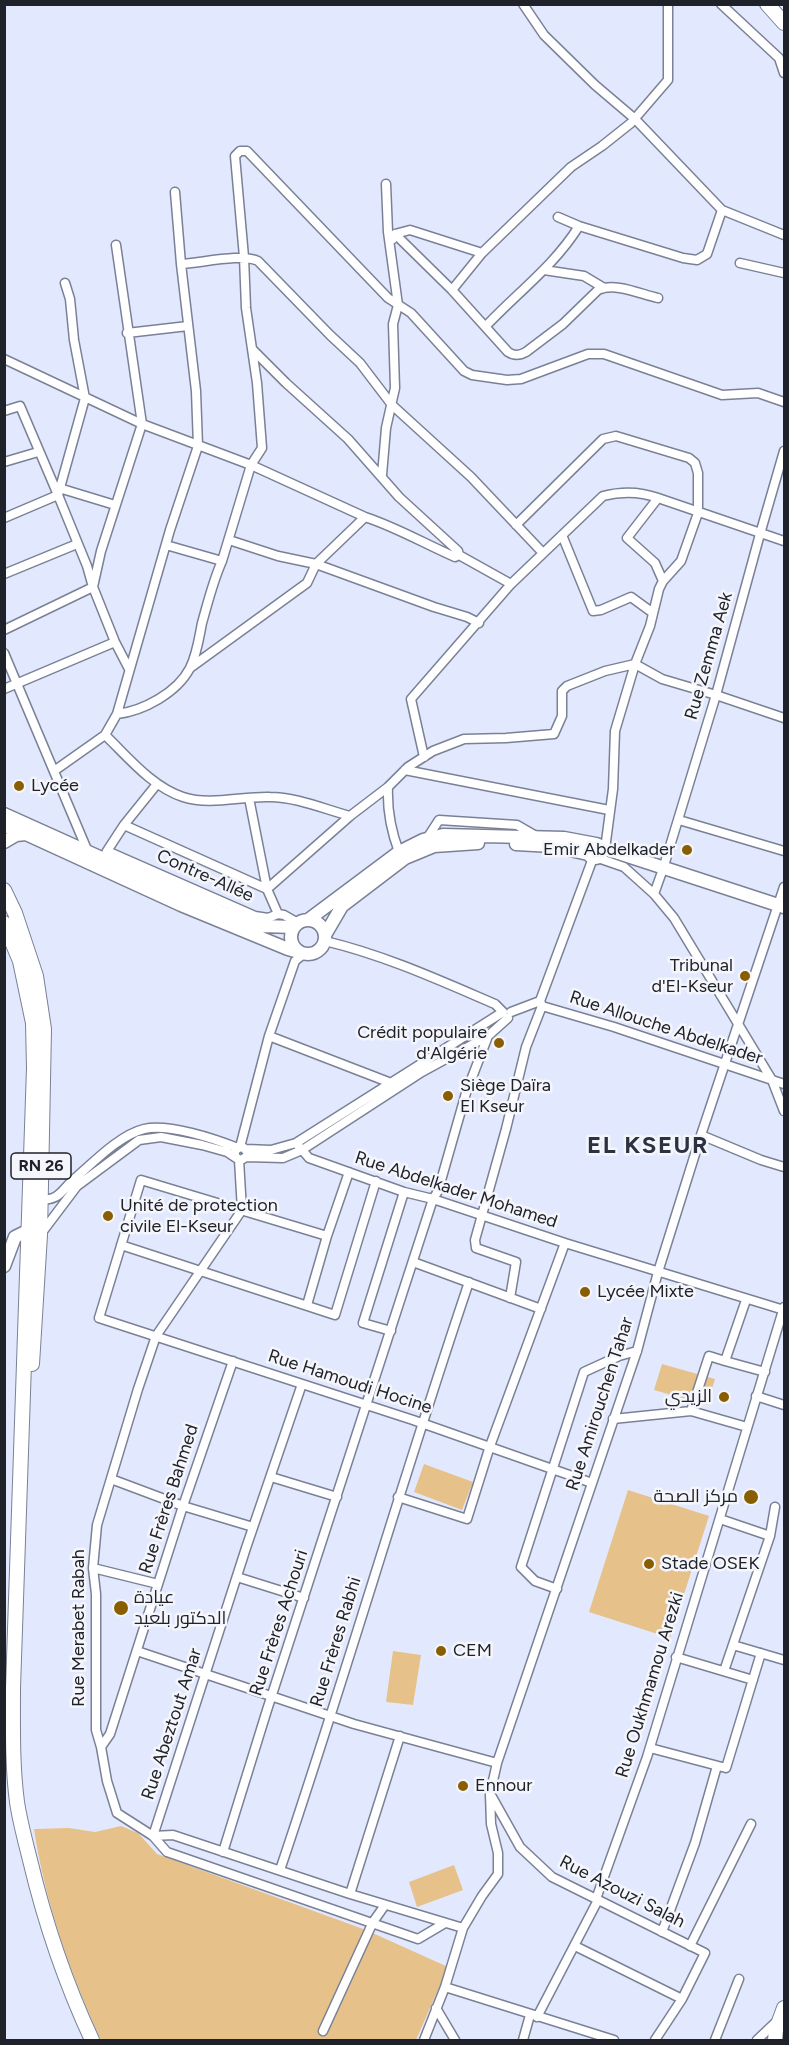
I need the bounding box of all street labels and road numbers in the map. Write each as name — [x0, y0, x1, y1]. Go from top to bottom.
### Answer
street label: Rue Zemma Aek — [680, 590, 738, 722]
street label: Contre-Allée — [153, 845, 257, 907]
street label: Rue Allouche Abdelkader — [567, 987, 765, 1069]
street label: Rue Abdelkader Mohamed — [352, 1147, 560, 1233]
road number: RN 26 — [11, 1153, 71, 1179]
street label: Rue Amirouchen Tahar — [562, 1314, 638, 1494]
street label: Rue Hamoudi Hocine — [265, 1345, 435, 1419]
street label: Rue Frères Bahmed — [135, 1422, 203, 1576]
street label: Rue Frères Achouri — [245, 1547, 313, 1699]
street label: Rue Merabet Rabah — [68, 1549, 90, 1707]
street label: Rue Frères Rabhi — [306, 1574, 366, 1710]
street label: Rue Oukhmamou Arezki — [611, 1590, 689, 1780]
street label: Rue Abeztout Amar — [137, 1645, 207, 1803]
street label: Rue Azouzi Salah — [556, 1851, 688, 1933]

